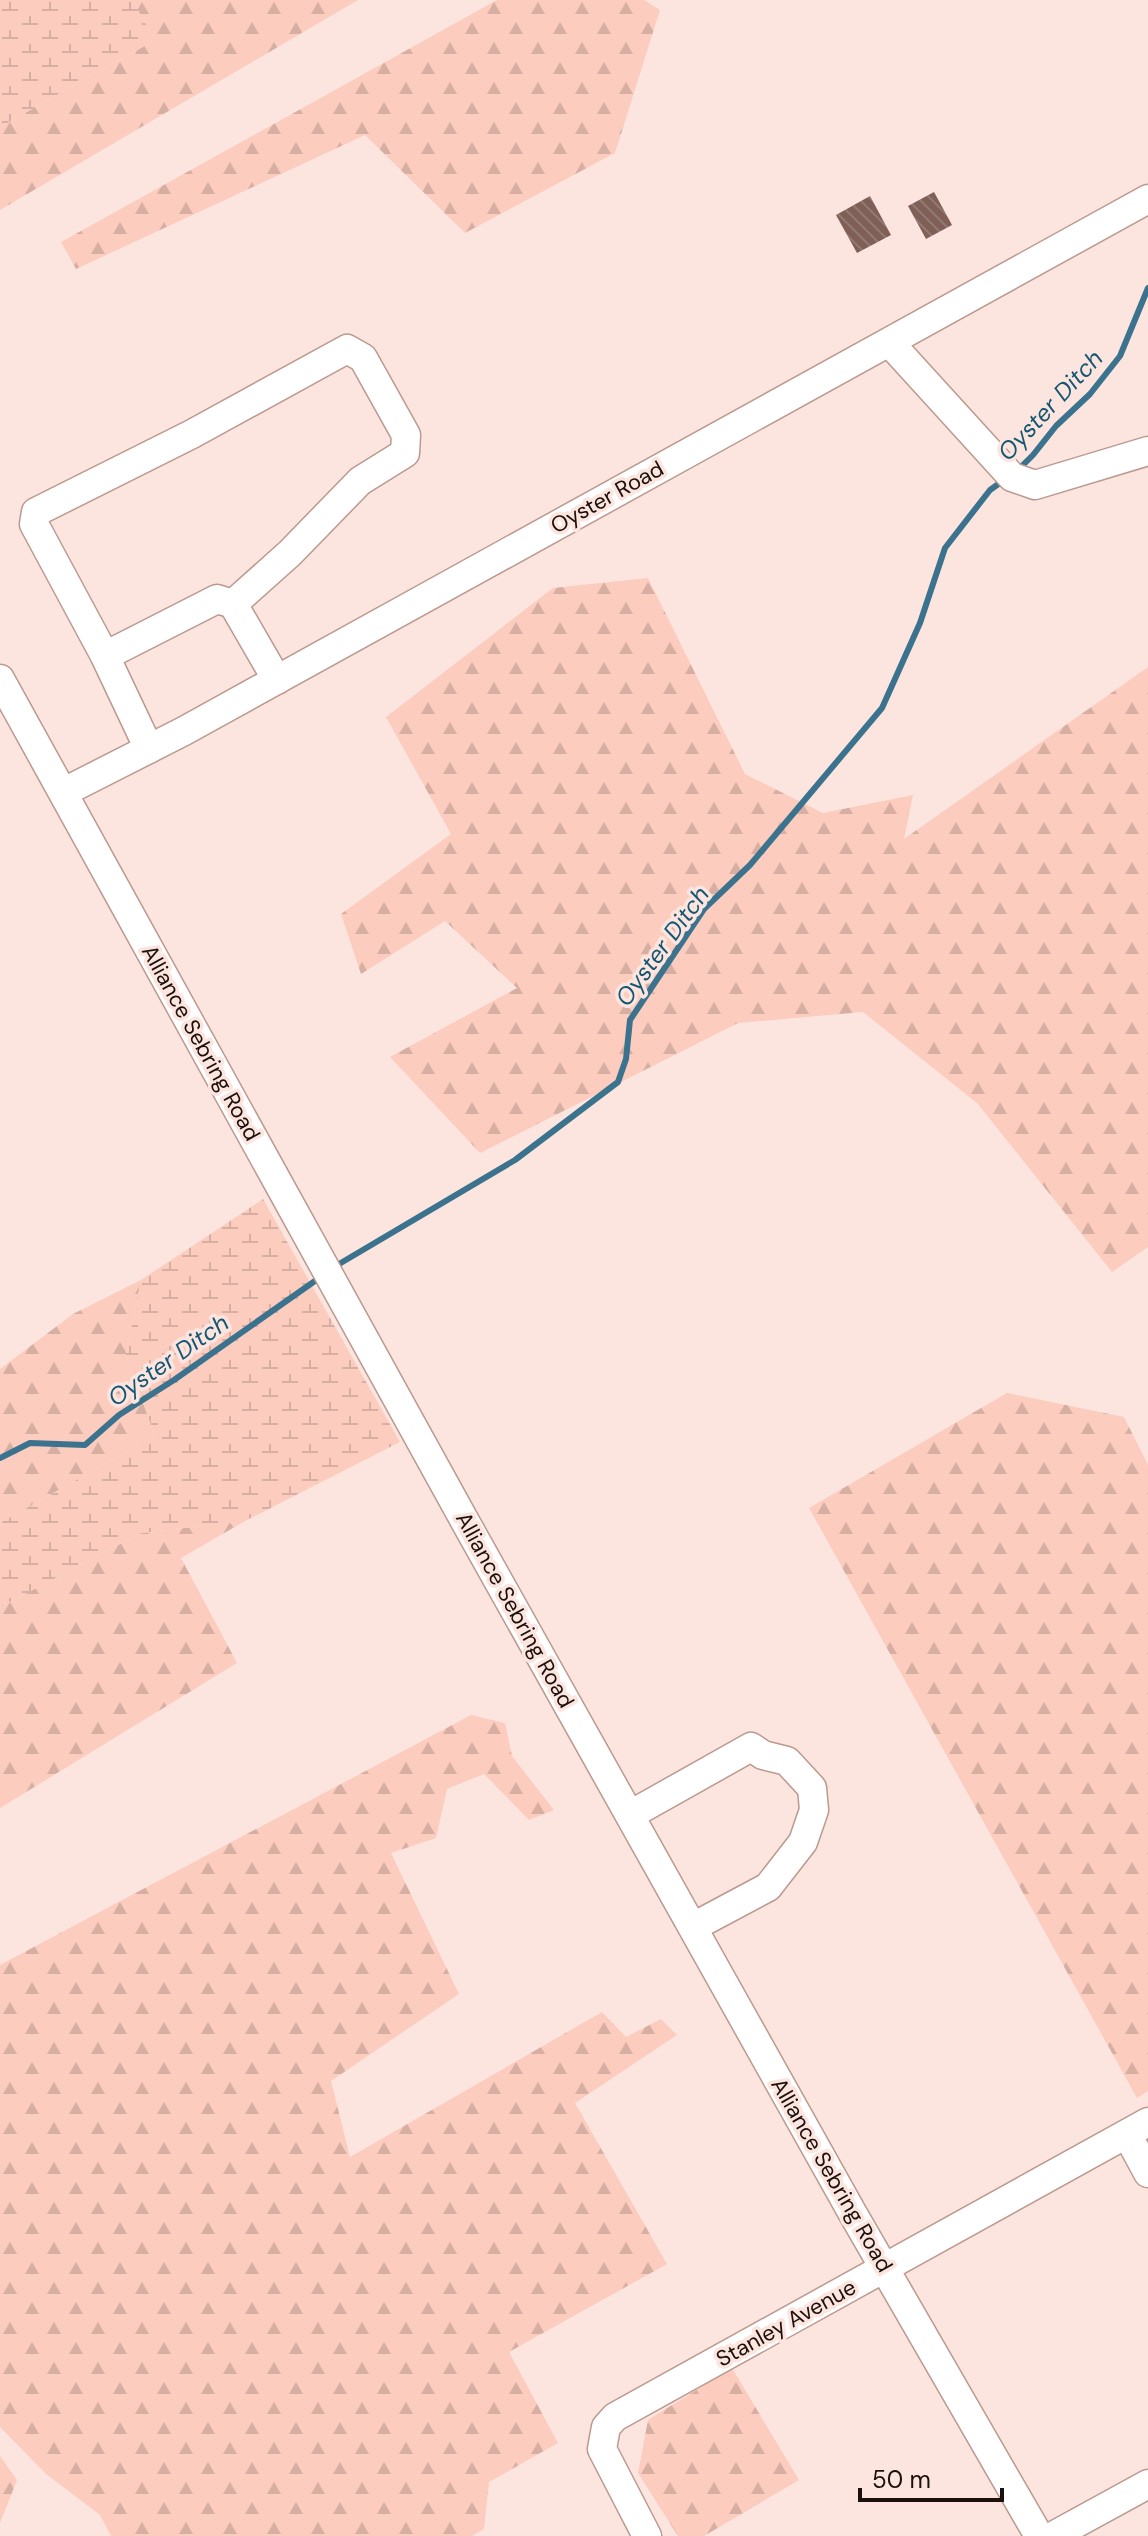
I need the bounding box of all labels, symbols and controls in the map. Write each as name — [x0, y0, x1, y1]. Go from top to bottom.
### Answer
water label: Oyster Ditch — [991, 343, 1109, 467]
street label: Oyster Road — [545, 454, 669, 540]
water label: Oyster Ditch — [608, 880, 716, 1012]
street label: Alliance Sebring Road — [135, 940, 267, 1146]
water label: Oyster Ditch — [101, 1307, 235, 1413]
street label: Alliance Sebring Road — [449, 1507, 581, 1713]
street label: Alliance Sebring Road — [765, 2073, 899, 2277]
street label: Stanley Avenue — [711, 2273, 861, 2373]
scale bar — [860, 2452, 1002, 2502]
text: 50 m — [872, 2464, 931, 2495]

